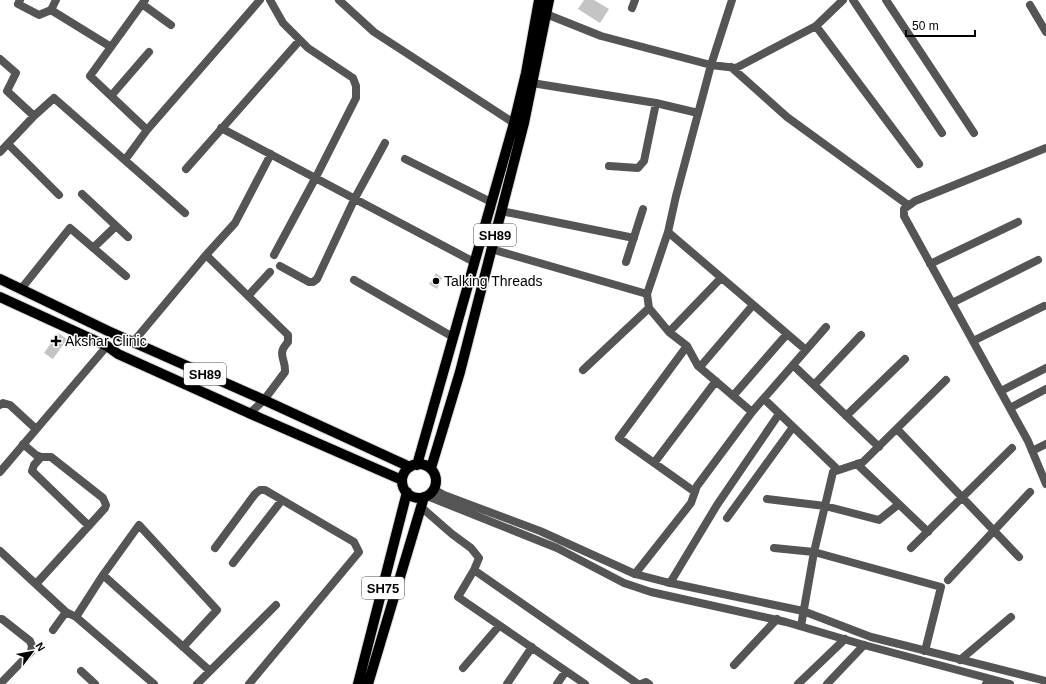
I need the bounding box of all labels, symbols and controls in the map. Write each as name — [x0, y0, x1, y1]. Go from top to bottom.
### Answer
scale bar — [906, 12, 975, 38]
text: 50 m — [912, 19, 939, 33]
road number: SH89 — [474, 224, 516, 246]
place label: Talking Threads — [444, 273, 543, 289]
marker: Talking Threads — [431, 276, 441, 286]
place label: Akshar Clinic — [65, 333, 147, 349]
marker: Akshar Clinic — [50, 335, 62, 347]
road number: SH89 — [184, 363, 226, 385]
road number: SH75 — [362, 577, 404, 599]
north arrow — [12, 632, 52, 672]
text: N — [33, 640, 48, 653]

